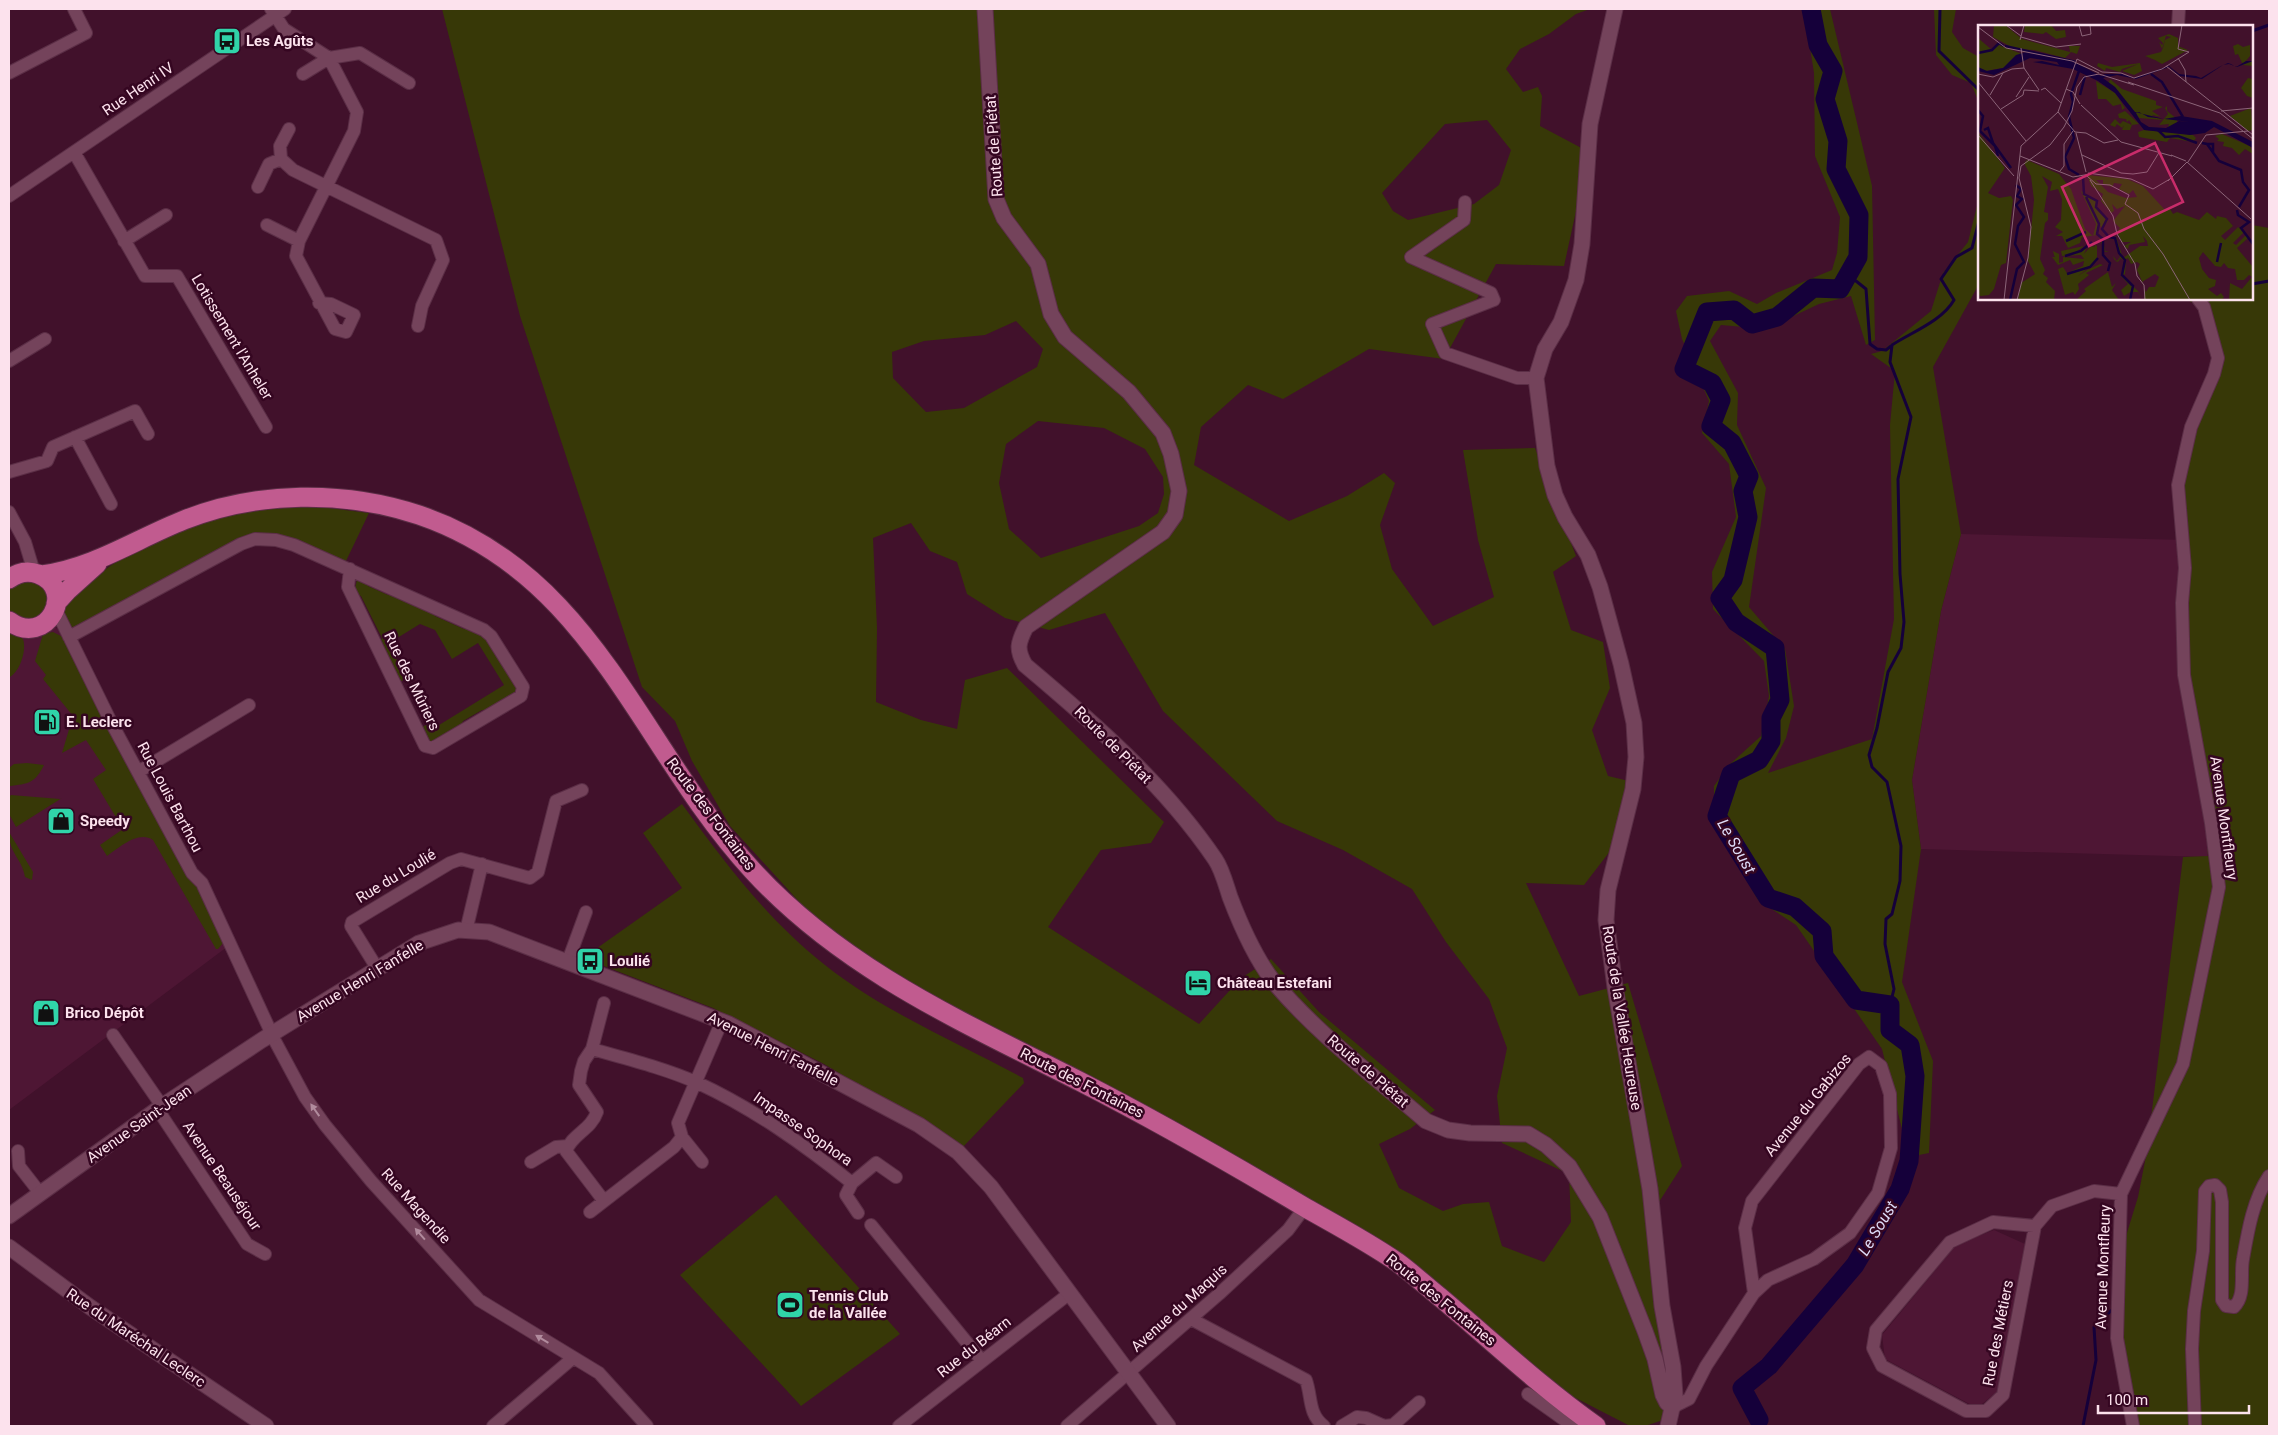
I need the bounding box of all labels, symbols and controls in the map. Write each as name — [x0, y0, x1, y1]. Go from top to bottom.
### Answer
inset map — [1978, 25, 2253, 300]
bus stop icon: Les Agûts — [212, 26, 242, 56]
place label: Les Agûts — [246, 32, 314, 50]
street label: Rue Henri IV — [99, 58, 177, 119]
street label: Route de Piétat — [981, 94, 1007, 197]
street label: Lotissement l'Anheler — [187, 271, 277, 403]
street label: Rue des Mûriers — [380, 629, 444, 733]
street label: Route de Piétat — [1071, 703, 1155, 787]
fuel station icon: E. Leclerc — [32, 707, 62, 737]
place label: E. Leclerc — [66, 713, 132, 731]
street label: Rue Louis Barthou — [133, 739, 207, 855]
street label: Route des Fontaines — [663, 754, 759, 874]
street label: Avenue Montfleury — [2206, 755, 2242, 881]
shop icon: Speedy — [46, 806, 76, 836]
place label: Speedy — [80, 812, 130, 830]
water label: Le Soust — [1713, 815, 1760, 878]
street label: Rue du Loulié — [353, 845, 439, 907]
street label: Route de la Vallée Heureuse — [1599, 925, 1645, 1111]
street label: Avenue Henri Fanfelle — [293, 936, 427, 1026]
bus stop icon: Loulié — [575, 946, 605, 976]
place label: Loulié — [609, 952, 650, 970]
hotel icon: Château Estefani — [1183, 968, 1213, 998]
place label: Château Estefani — [1217, 974, 1332, 992]
shop icon: Brico Dépôt — [31, 998, 61, 1028]
place label: Brico Dépôt — [65, 1004, 144, 1022]
street label: Avenue Henri Fanfelle — [704, 1008, 842, 1090]
street label: Route de Piétat — [1324, 1031, 1412, 1111]
street label: Route des Fontaines — [1017, 1044, 1147, 1122]
street label: Avenue du Gabizos — [1761, 1050, 1855, 1160]
street label: Avenue Saint-Jean — [83, 1081, 195, 1167]
street label: Impasse Sophora — [750, 1088, 856, 1170]
one-way arrow — [310, 1103, 320, 1117]
street label: Avenue Beauséjour — [179, 1118, 265, 1234]
street label: Rue Magendie — [377, 1165, 455, 1247]
water label: Le Soust — [1854, 1197, 1902, 1259]
street label: Avenue Montfleury — [2092, 1204, 2114, 1330]
one-way arrow — [414, 1228, 425, 1241]
street label: Route des Fontaines — [1382, 1250, 1500, 1350]
street label: Avenue du Maquis — [1127, 1260, 1231, 1356]
street label: Rue des Métiers — [1979, 1279, 2017, 1387]
street label: Rue du Maréchal Leclerc — [63, 1285, 209, 1391]
place label: Tennis Club de la Vallée — [809, 1287, 889, 1322]
sports icon: Tennis Club de la Vallée — [775, 1290, 805, 1320]
street label: Rue du Béarn — [934, 1313, 1014, 1381]
one-way arrow — [535, 1335, 548, 1344]
scale bar — [2098, 1382, 2249, 1414]
text: 100 m — [2106, 1391, 2148, 1409]

